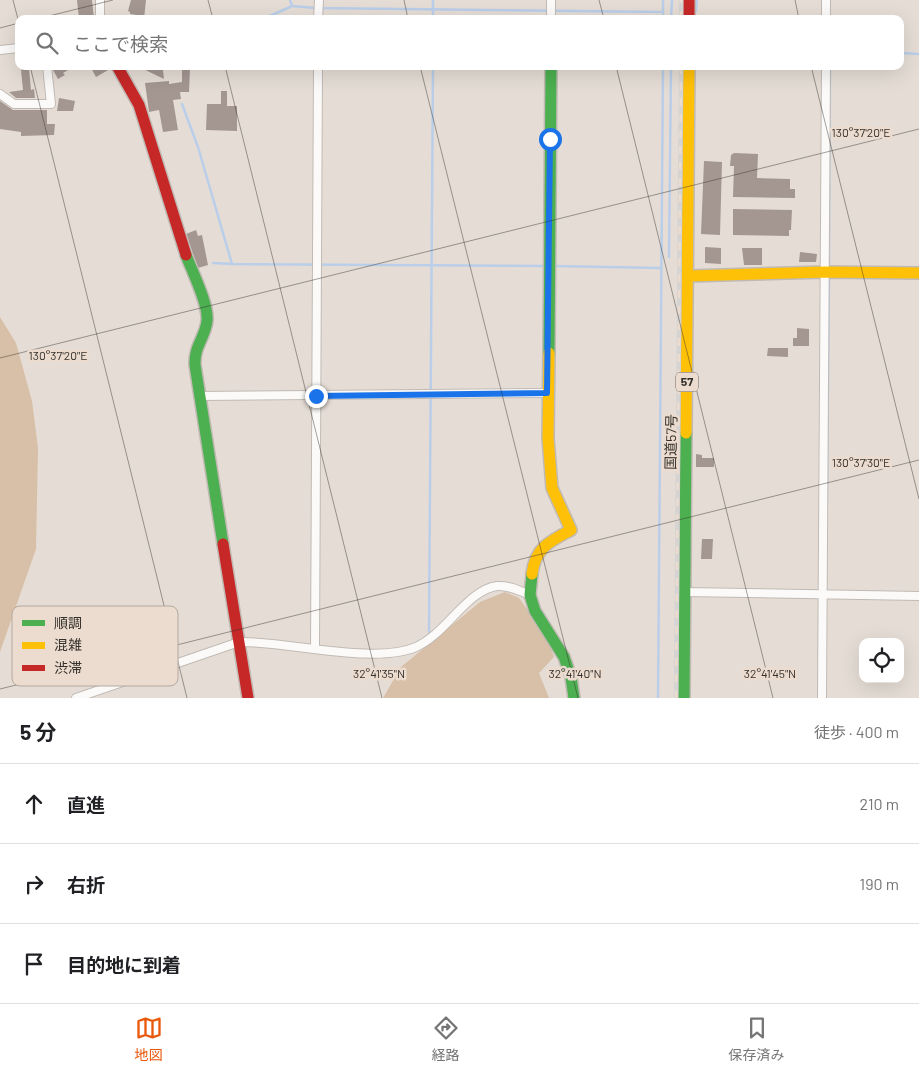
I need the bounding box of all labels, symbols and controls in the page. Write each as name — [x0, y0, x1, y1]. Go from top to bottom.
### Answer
search box — [15, 15, 904, 70]
icon: search — [33, 29, 61, 57]
text: ここで検索 — [73, 32, 168, 55]
text: 130°37'20"E — [832, 125, 890, 139]
route start — [539, 128, 562, 151]
text: 130°37'20"E — [29, 348, 87, 362]
road number: 57 — [676, 372, 698, 392]
route end — [305, 385, 328, 408]
street label: 国道57号 — [662, 414, 679, 470]
text: 130°37'30"E — [832, 455, 890, 469]
legend — [12, 606, 178, 686]
text: 順調 — [54, 614, 82, 631]
text: 混雑 — [54, 636, 82, 653]
map controls — [859, 638, 904, 683]
button: locate — [859, 638, 904, 683]
text: 渋滞 — [54, 659, 82, 676]
text: 32°41'35"N — [353, 666, 405, 680]
text: 32°41'40"N — [548, 666, 602, 680]
text: 32°41'45"N — [744, 666, 796, 680]
text: 5 分 — [20, 719, 57, 744]
text: 徒歩 · 400 m — [814, 722, 899, 741]
icon: ahead — [20, 790, 48, 818]
text: 直進 — [67, 793, 105, 816]
text: 210 m — [860, 794, 899, 813]
icon: right — [20, 870, 48, 898]
text: 右折 — [67, 873, 105, 896]
text: 190 m — [860, 874, 899, 893]
icon: arrive — [20, 950, 48, 978]
text: 目的地に到着 — [67, 953, 181, 976]
tab: 地図 — [135, 1014, 163, 1064]
tab: 経路 — [432, 1014, 460, 1064]
tab: 保存済み — [729, 1014, 785, 1064]

